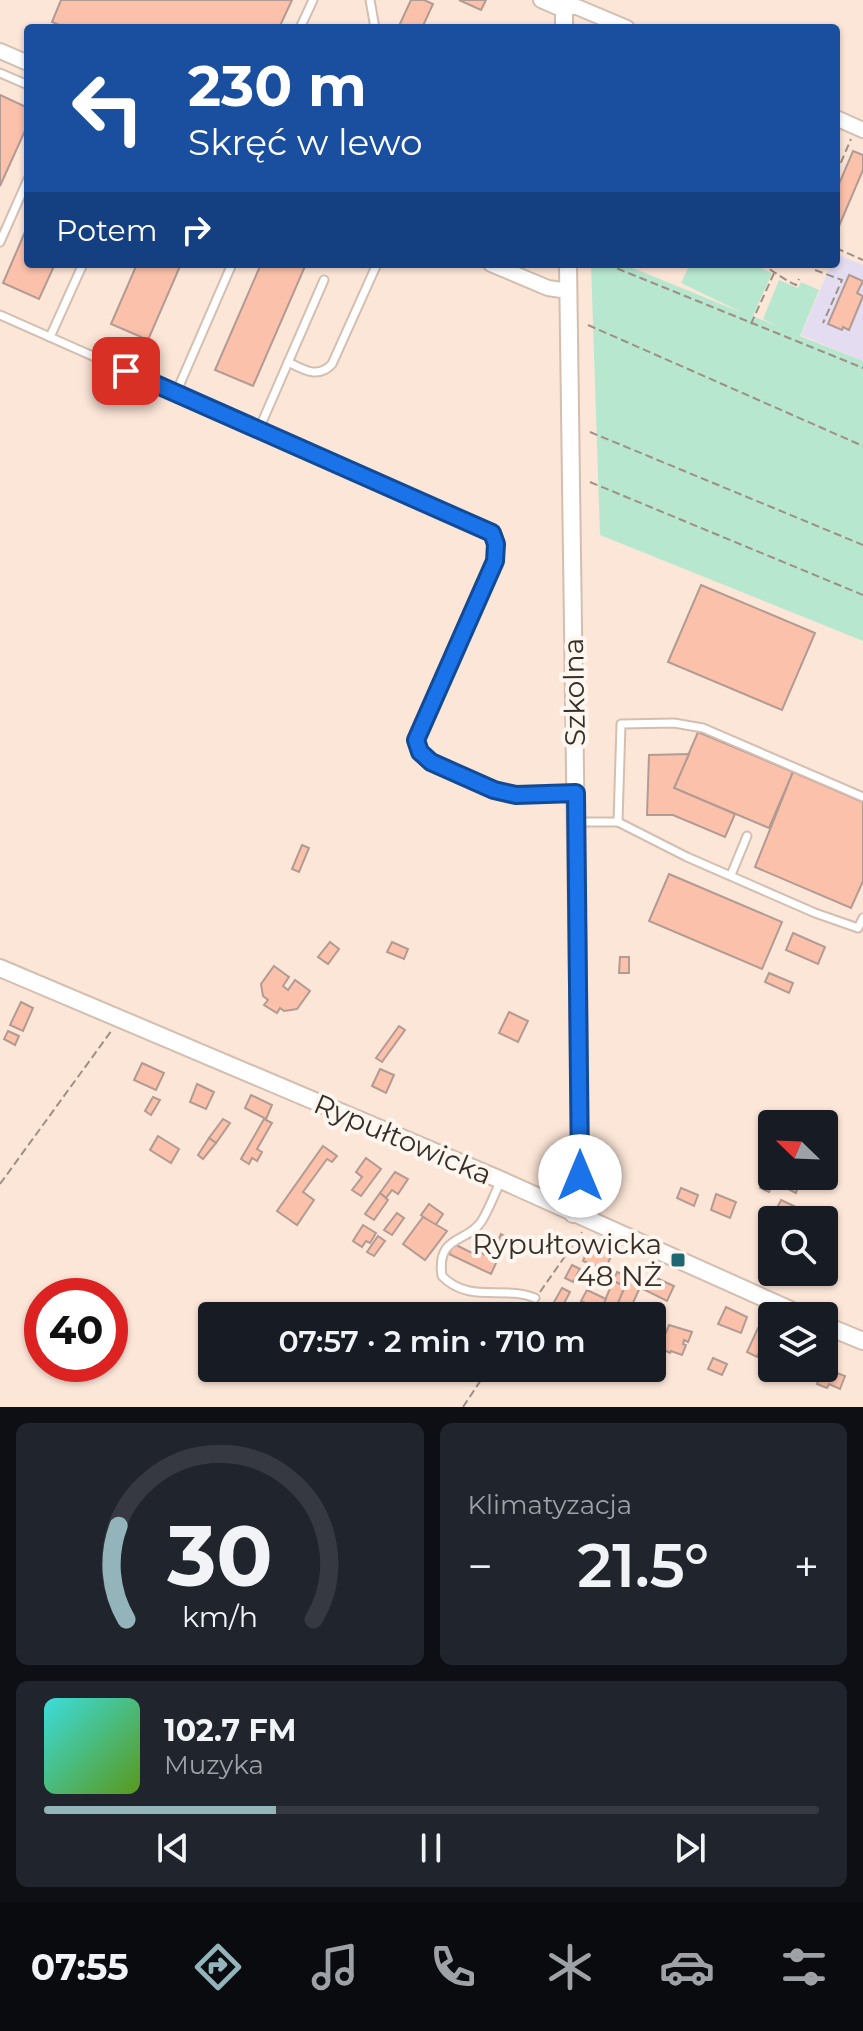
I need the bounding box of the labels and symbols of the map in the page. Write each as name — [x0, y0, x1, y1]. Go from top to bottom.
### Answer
pin — [92, 337, 160, 405]
street label: Szkolna — [556, 638, 592, 746]
street label: Rypułtowicka — [309, 1086, 497, 1192]
north arrow — [758, 1110, 838, 1190]
position arrow — [538, 1134, 622, 1218]
place label: Rypułtowicka 48 NŻ — [472, 1227, 662, 1293]
marker: Rypułtowicka 48 NŻ — [669, 1251, 687, 1269]
speed limit sign: 40 — [24, 1278, 128, 1382]

